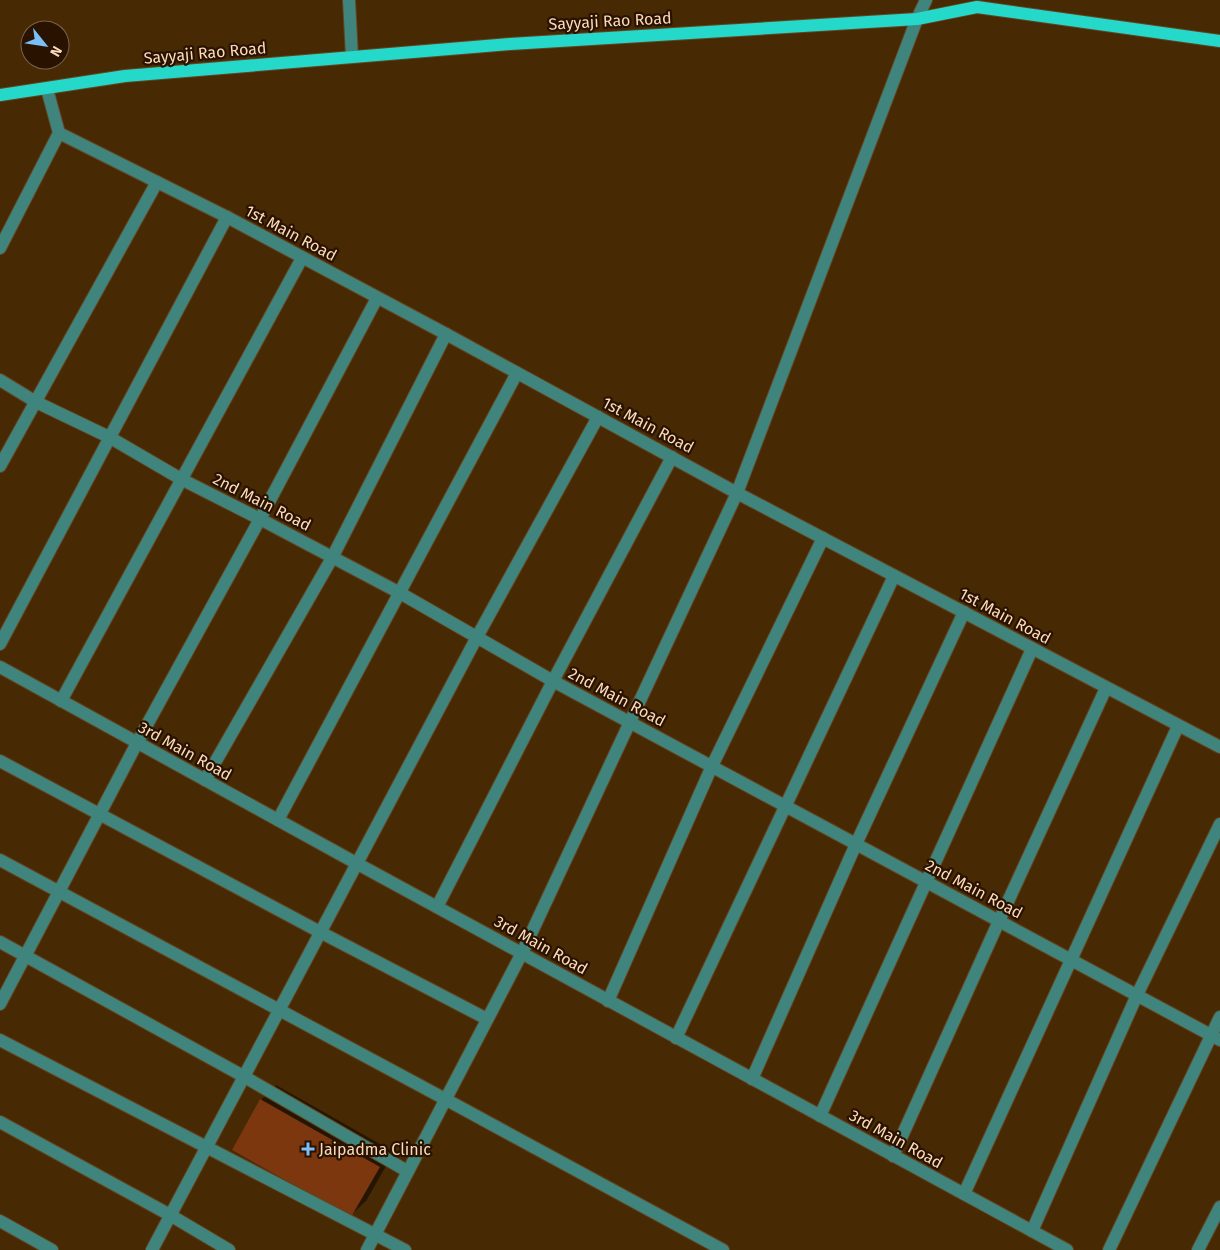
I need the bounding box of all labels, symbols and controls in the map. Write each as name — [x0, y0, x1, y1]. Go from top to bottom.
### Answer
street label: Sayyaji Rao Road — [548, 8, 672, 34]
north arrow — [20, 20, 70, 70]
street label: Sayyaji Rao Road — [143, 38, 267, 68]
text: N — [46, 43, 66, 60]
street label: 1st Main Road — [242, 201, 340, 265]
street label: 1st Main Road — [599, 393, 697, 457]
street label: 2nd Main Road — [210, 469, 314, 535]
street label: 1st Main Road — [956, 584, 1054, 648]
street label: 2nd Main Road — [565, 663, 669, 731]
street label: 3rd Main Road — [135, 718, 235, 784]
street label: 2nd Main Road — [922, 855, 1026, 923]
street label: 3rd Main Road — [491, 912, 591, 978]
street label: 3rd Main Road — [846, 1106, 946, 1172]
place label: Jaipadma Clinic — [319, 1140, 431, 1159]
marker: Jaipadma Clinic — [301, 1142, 315, 1156]

